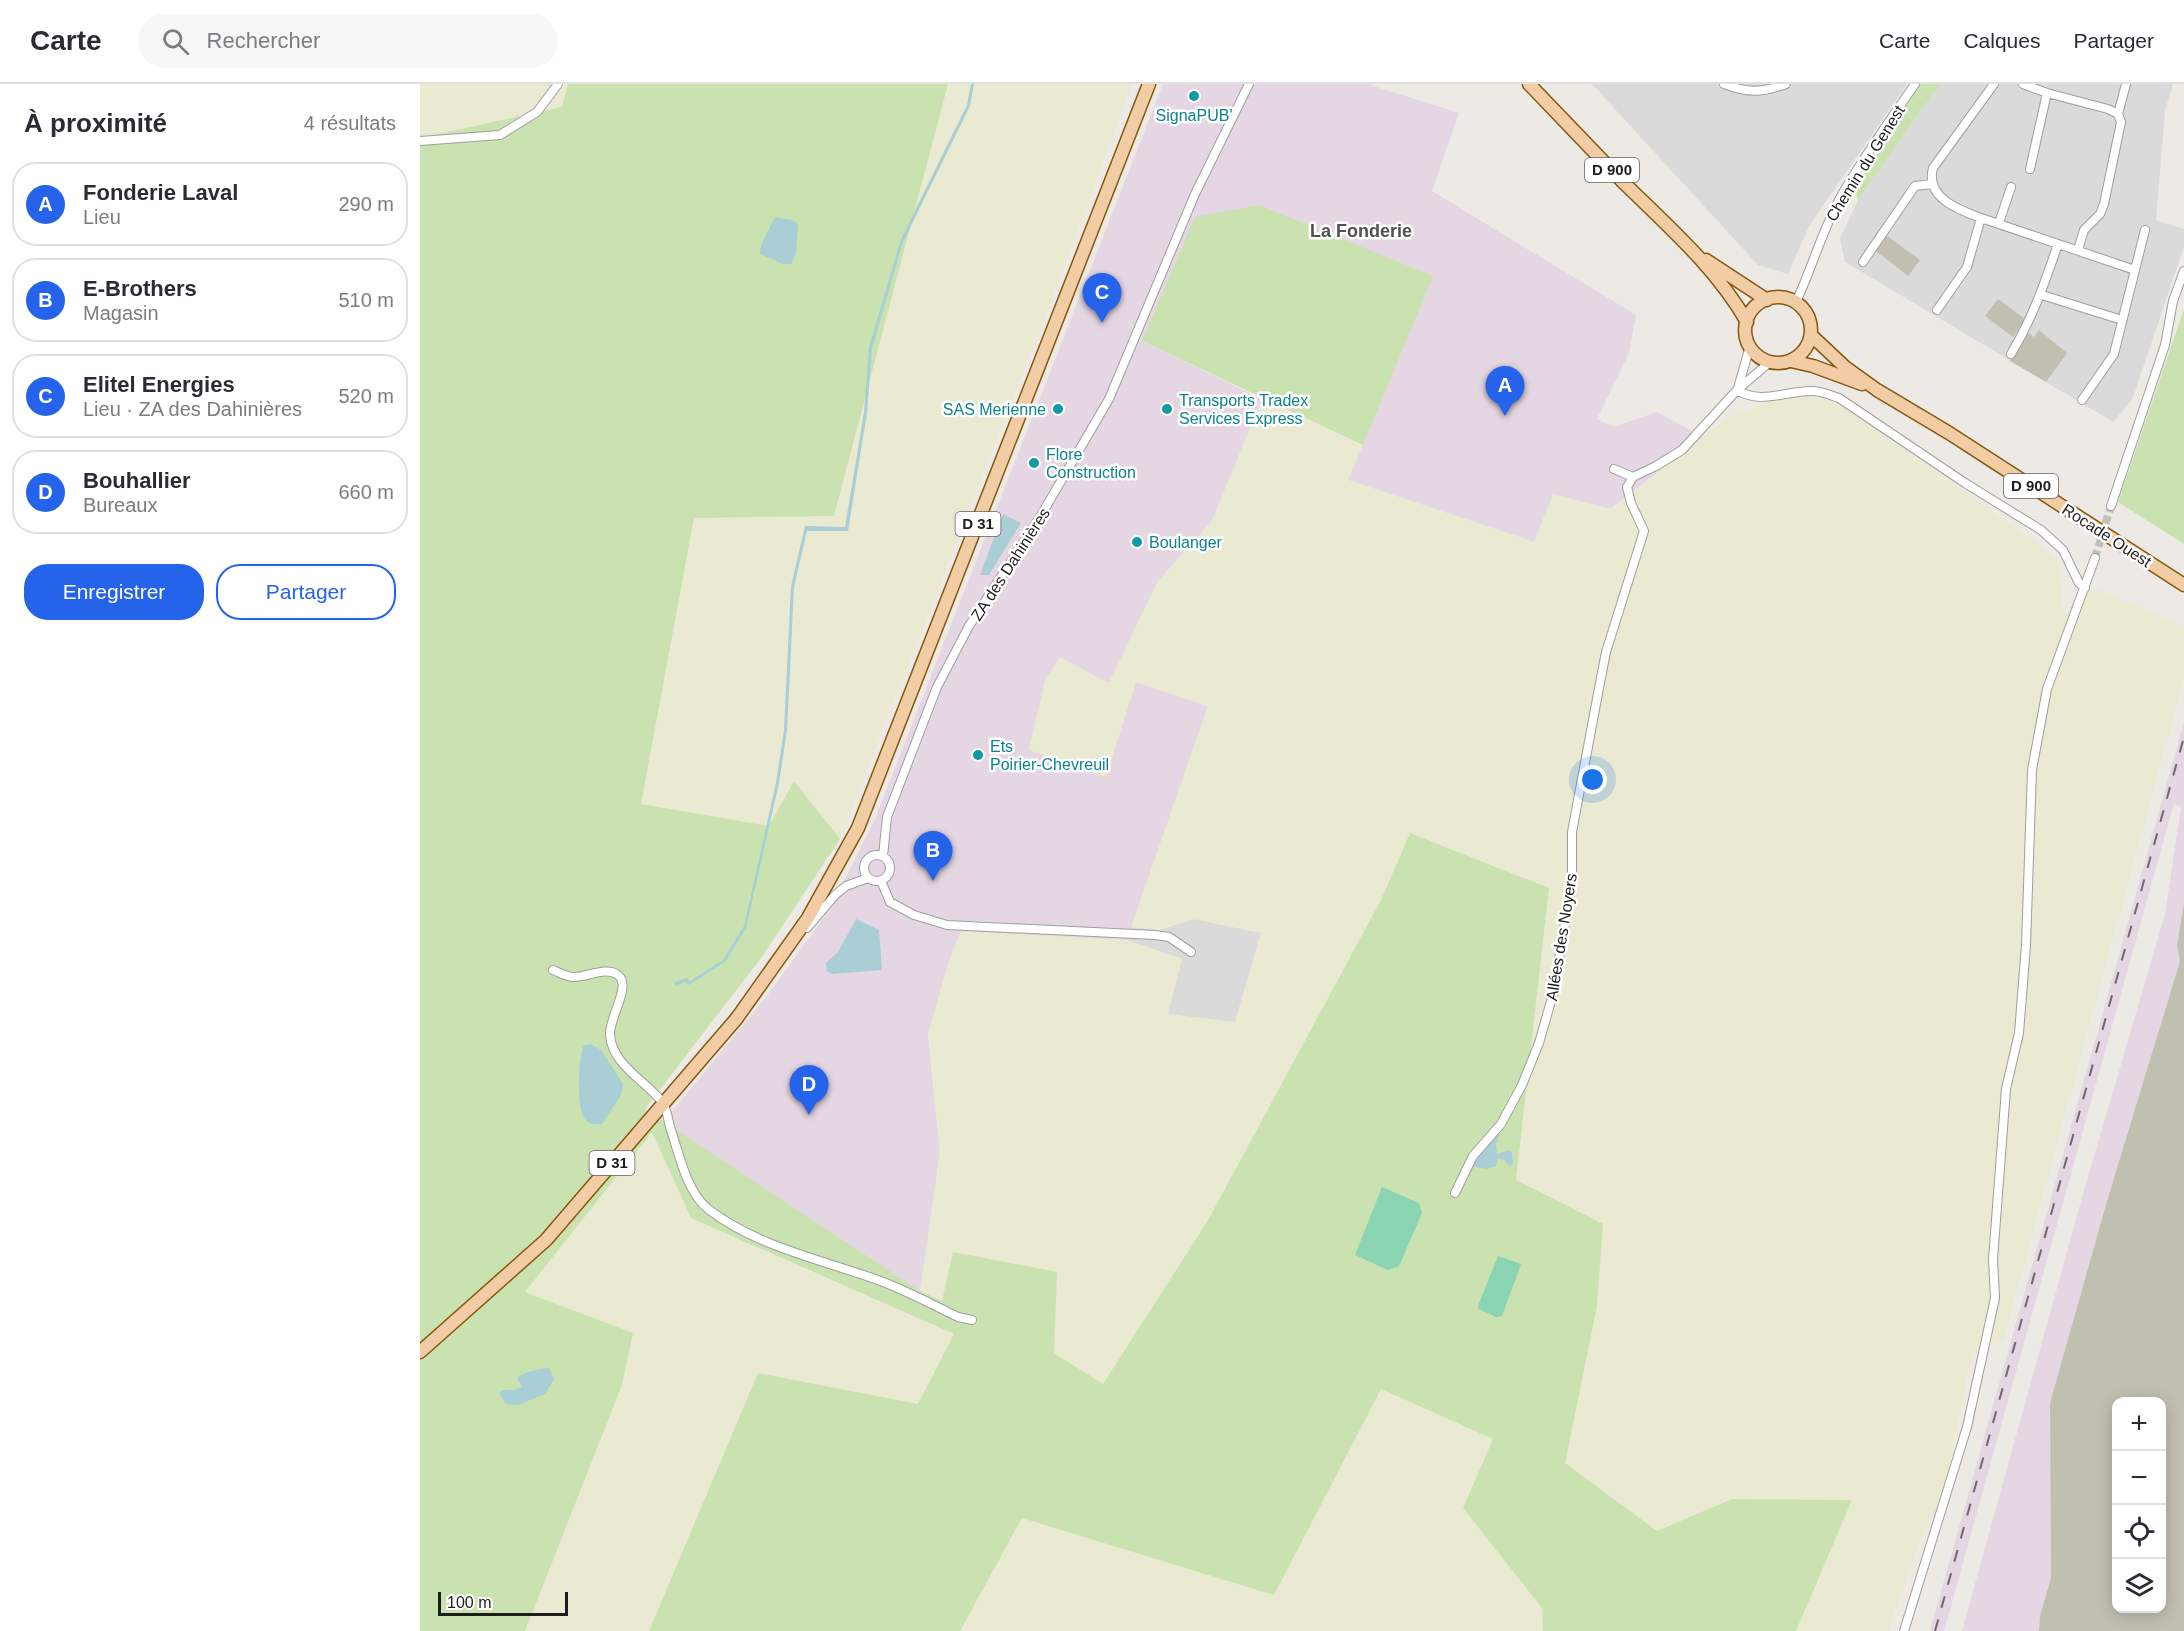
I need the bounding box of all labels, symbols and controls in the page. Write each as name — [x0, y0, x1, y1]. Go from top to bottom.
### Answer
search box — [138, 14, 558, 68]
text: Carte — [30, 25, 102, 56]
icon: search — [159, 25, 192, 58]
text: Rechercher — [207, 28, 320, 53]
text: Carte — [1879, 29, 1930, 52]
text: Calques — [1963, 29, 2040, 52]
text: Partager — [2073, 29, 2154, 52]
marker: SignaPUB' — [1187, 89, 1201, 103]
street label: Chemin du Genest — [1823, 102, 1908, 224]
place label: SignaPUB' — [1156, 107, 1232, 124]
text: À proximité — [24, 108, 167, 138]
text: 4 résultats — [304, 112, 396, 134]
road number: D 900 — [1585, 158, 1639, 182]
text: Fonderie Laval — [83, 180, 238, 205]
text: A — [38, 193, 53, 215]
text: 290 m — [338, 193, 394, 215]
text: Lieu — [83, 206, 121, 228]
district label: La Fonderie — [1310, 221, 1412, 241]
pin: C — [1082, 274, 1122, 323]
text: E-Brothers — [83, 276, 197, 301]
text: B — [38, 289, 53, 311]
text: 510 m — [338, 289, 394, 311]
text: Magasin — [83, 302, 159, 324]
pin: A — [1486, 366, 1524, 416]
text: Elitel Energies — [83, 372, 235, 397]
text: C — [38, 385, 53, 407]
text: 520 m — [338, 385, 394, 407]
place label: Transports Tradex Services Express — [1179, 392, 1308, 427]
text: Lieu · ZA des Dahinières — [83, 398, 302, 420]
place label: SAS Merienne — [943, 401, 1046, 418]
marker: SAS Merienne — [1051, 402, 1065, 416]
marker: Transports Tradex Services Express — [1160, 402, 1174, 416]
place label: Flore Construction — [1046, 446, 1136, 481]
marker: Flore Construction — [1027, 456, 1041, 470]
text: Bouhallier — [83, 468, 191, 493]
road number: D 900 — [2004, 474, 2058, 498]
text: D — [38, 481, 53, 503]
text: 660 m — [338, 481, 394, 503]
text: Bureaux — [83, 494, 158, 516]
street label: Rocade Ouest — [2059, 500, 2155, 571]
street label: ZA des Dahinières — [968, 505, 1053, 624]
road number: D 31 — [956, 512, 1000, 536]
place label: Boulanger — [1149, 534, 1223, 551]
marker: Boulanger — [1130, 535, 1144, 549]
button: Enregistrer — [24, 564, 204, 620]
button: Partager — [216, 564, 396, 620]
place label: Ets Poirier-Chevreuil — [990, 738, 1109, 773]
marker: Ets Poirier-Chevreuil — [971, 748, 985, 762]
your location — [1578, 765, 1607, 794]
pin: B — [914, 832, 952, 881]
street label: Allées des Noyers — [1543, 872, 1580, 1002]
pin: D — [790, 1066, 828, 1115]
road number: D 31 — [590, 1151, 634, 1175]
map controls — [2112, 1397, 2166, 1613]
button: + — [2112, 1397, 2166, 1451]
button: − — [2112, 1451, 2166, 1505]
button: locate — [2112, 1505, 2166, 1559]
button: layers — [2112, 1559, 2166, 1613]
scale bar — [438, 1589, 568, 1616]
text: 100 m — [447, 1594, 491, 1611]

